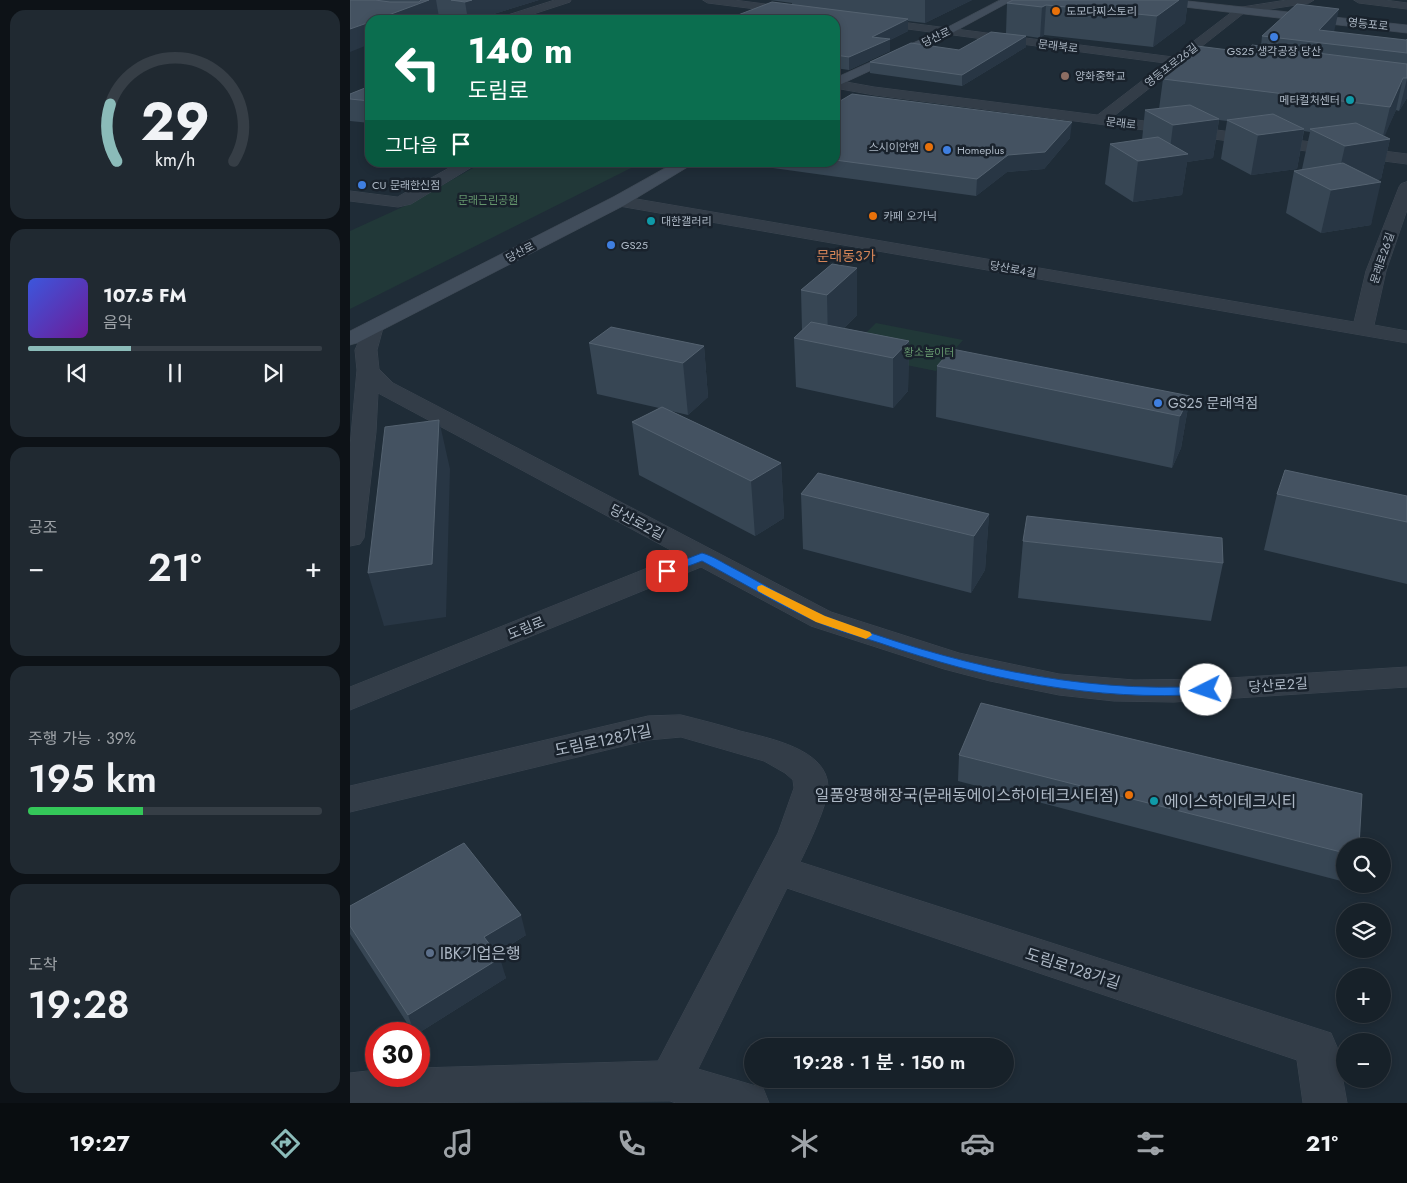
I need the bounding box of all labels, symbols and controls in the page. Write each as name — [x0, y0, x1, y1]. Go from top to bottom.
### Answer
place label: 도모다찌스토리 — [1066, 3, 1137, 19]
marker: 도모다찌스토리 — [1050, 5, 1062, 17]
street label: 영등포로 — [1347, 14, 1389, 34]
street label: 당산로 — [919, 23, 953, 51]
text: 140 m — [468, 26, 573, 76]
marker: GS25 생각공장 당산 — [1268, 31, 1280, 43]
icon: left — [385, 35, 450, 100]
street label: 문래북로 — [1037, 36, 1079, 56]
street label: 영등포로26길 — [1141, 39, 1201, 91]
place label: GS25 생각공장 당산 — [1227, 43, 1321, 59]
place label: 양화중학교 — [1075, 68, 1126, 84]
marker: 양화중학교 — [1059, 70, 1071, 82]
text: 도림로 — [468, 74, 529, 106]
text: 29 — [141, 84, 209, 160]
place label: 메타컬처센터 — [1279, 92, 1340, 108]
marker: 메타컬처센터 — [1344, 94, 1356, 106]
street label: 문래로 — [1105, 113, 1137, 133]
icon: arrive — [447, 130, 475, 158]
text: 그다음 — [385, 132, 437, 159]
place label: 스시이안앤 — [868, 139, 919, 155]
marker: 스시이안앤 — [923, 141, 935, 153]
place label: Homeplus — [957, 142, 1005, 158]
marker: Homeplus — [941, 144, 953, 156]
text: km/h — [155, 147, 195, 173]
place label: CU 문래한신점 — [372, 177, 440, 193]
marker: CU 문래한신점 — [356, 179, 368, 191]
park label: 문래근린공원 — [458, 192, 518, 208]
place label: 카페 오가닉 — [883, 208, 937, 224]
marker: 카페 오가닉 — [867, 210, 879, 222]
place label: 대한갤러리 — [661, 213, 712, 229]
marker: 대한갤러리 — [645, 215, 657, 227]
street label: 문래로26길 — [1366, 230, 1398, 286]
place label: GS25 — [621, 237, 648, 253]
street label: 당산로 — [503, 238, 537, 266]
marker: GS25 — [605, 239, 617, 251]
district label: 문래동3가 — [816, 246, 876, 266]
street label: 당산로4길 — [989, 257, 1037, 281]
text: 107.5 FM — [103, 282, 186, 309]
text: 음악 — [103, 311, 132, 334]
park label: 황소놀이터 — [904, 344, 954, 360]
icon: previous — [63, 359, 91, 387]
icon: pause — [161, 359, 189, 387]
icon: next — [259, 359, 287, 387]
place label: GS25 문래역점 — [1168, 393, 1258, 413]
marker: GS25 문래역점 — [1152, 397, 1164, 409]
street label: 당산로2길 — [606, 499, 668, 545]
text: 공조 — [28, 516, 57, 539]
text: 21° — [148, 540, 201, 595]
text: − — [28, 547, 45, 588]
text: + — [305, 547, 322, 588]
pin — [646, 550, 688, 592]
icon: arrive — [653, 557, 681, 585]
street label: 도림로 — [504, 611, 548, 645]
position arrow — [1179, 663, 1231, 715]
street label: 당산로2길 — [1248, 673, 1308, 697]
street label: 도림로128가길 — [552, 719, 654, 762]
text: 주행 가능 · 39% — [28, 727, 136, 750]
text: 195 km — [28, 751, 157, 806]
place label: 일품양평해장국(문래동에이스하이테크시티점) — [815, 784, 1119, 807]
marker: 일품양평해장국(문래동에이스하이테크시티점) — [1123, 789, 1135, 801]
place label: 에이스하이테크시티 — [1164, 790, 1296, 813]
marker: 에이스하이테크시티 — [1148, 795, 1160, 807]
map controls — [1336, 838, 1391, 1088]
button: search — [1336, 838, 1391, 893]
button: layers — [1336, 903, 1391, 958]
place label: IBK기업은행 — [440, 942, 521, 965]
street label: 도림로128가길 — [1022, 942, 1123, 995]
marker: IBK기업은행 — [424, 947, 436, 959]
text: 도착 — [28, 953, 57, 976]
button: + — [1336, 968, 1391, 1023]
text: 19:28 — [28, 977, 130, 1032]
speed limit sign: 30 — [365, 1022, 430, 1087]
button: − — [1336, 1033, 1391, 1088]
text: 19:28 · 1 분 · 150 m — [793, 1049, 965, 1076]
icon: directions — [268, 1126, 303, 1161]
icon: music — [441, 1126, 476, 1161]
icon: phone — [614, 1126, 649, 1161]
icon: climate — [787, 1126, 822, 1161]
icon: car — [960, 1126, 995, 1161]
icon: filters — [1133, 1126, 1168, 1161]
text: 19:27 — [69, 1127, 130, 1159]
text: 21° — [1306, 1127, 1338, 1159]

